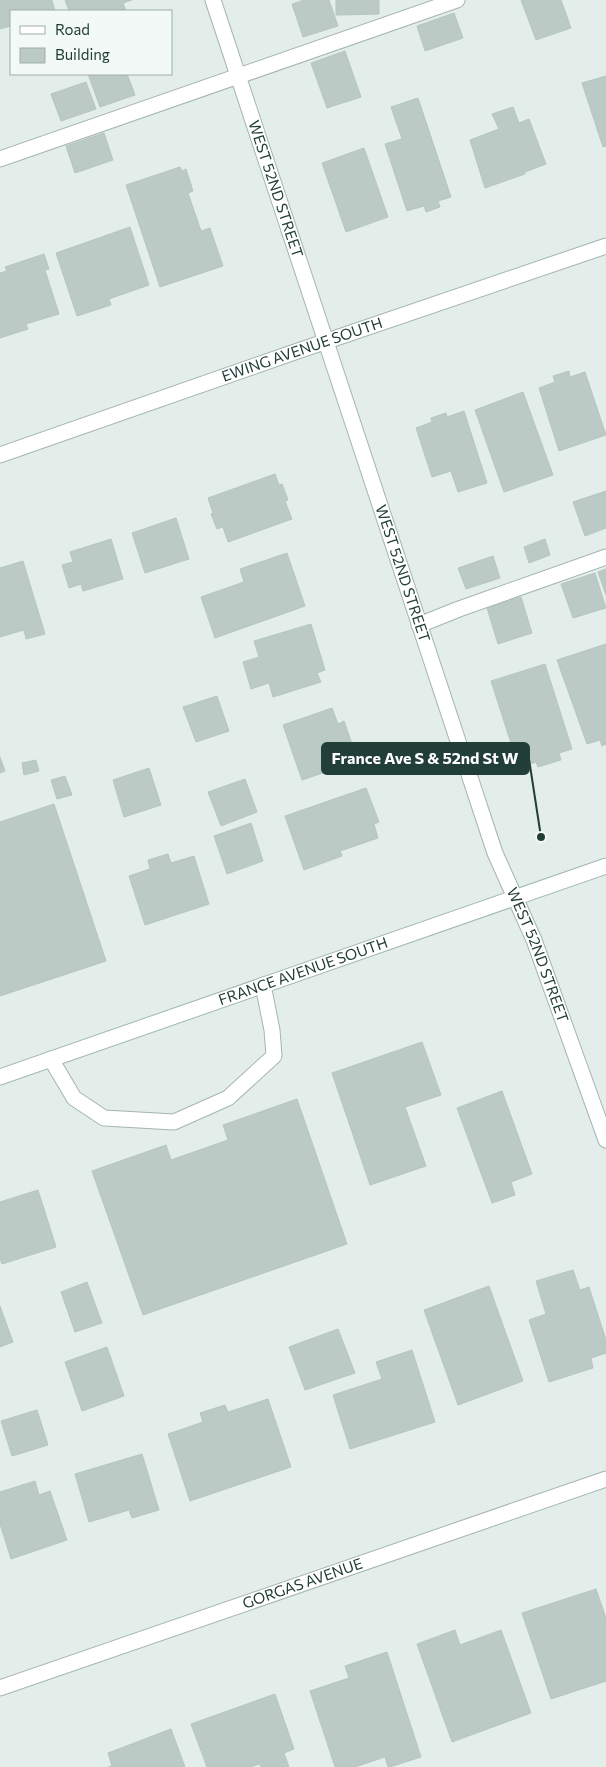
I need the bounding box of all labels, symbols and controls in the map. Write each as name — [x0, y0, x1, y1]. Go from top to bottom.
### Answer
legend — [10, 10, 172, 75]
text: Road — [55, 20, 90, 38]
text: Building — [55, 45, 110, 63]
street label: WEST 52ND STREET — [245, 118, 308, 260]
street label: EWING AVENUE SOUTH — [219, 313, 385, 385]
street label: WEST 52ND STREET — [373, 502, 435, 644]
callout: France Ave S & 52nd St W — [322, 743, 529, 774]
text: France Ave S & 52nd St W — [331, 748, 519, 767]
street label: WEST 52ND STREET — [504, 884, 573, 1025]
street label: FRANCE AVENUE SOUTH — [216, 933, 390, 1008]
street label: GORGAS AVENUE — [240, 1554, 365, 1612]

